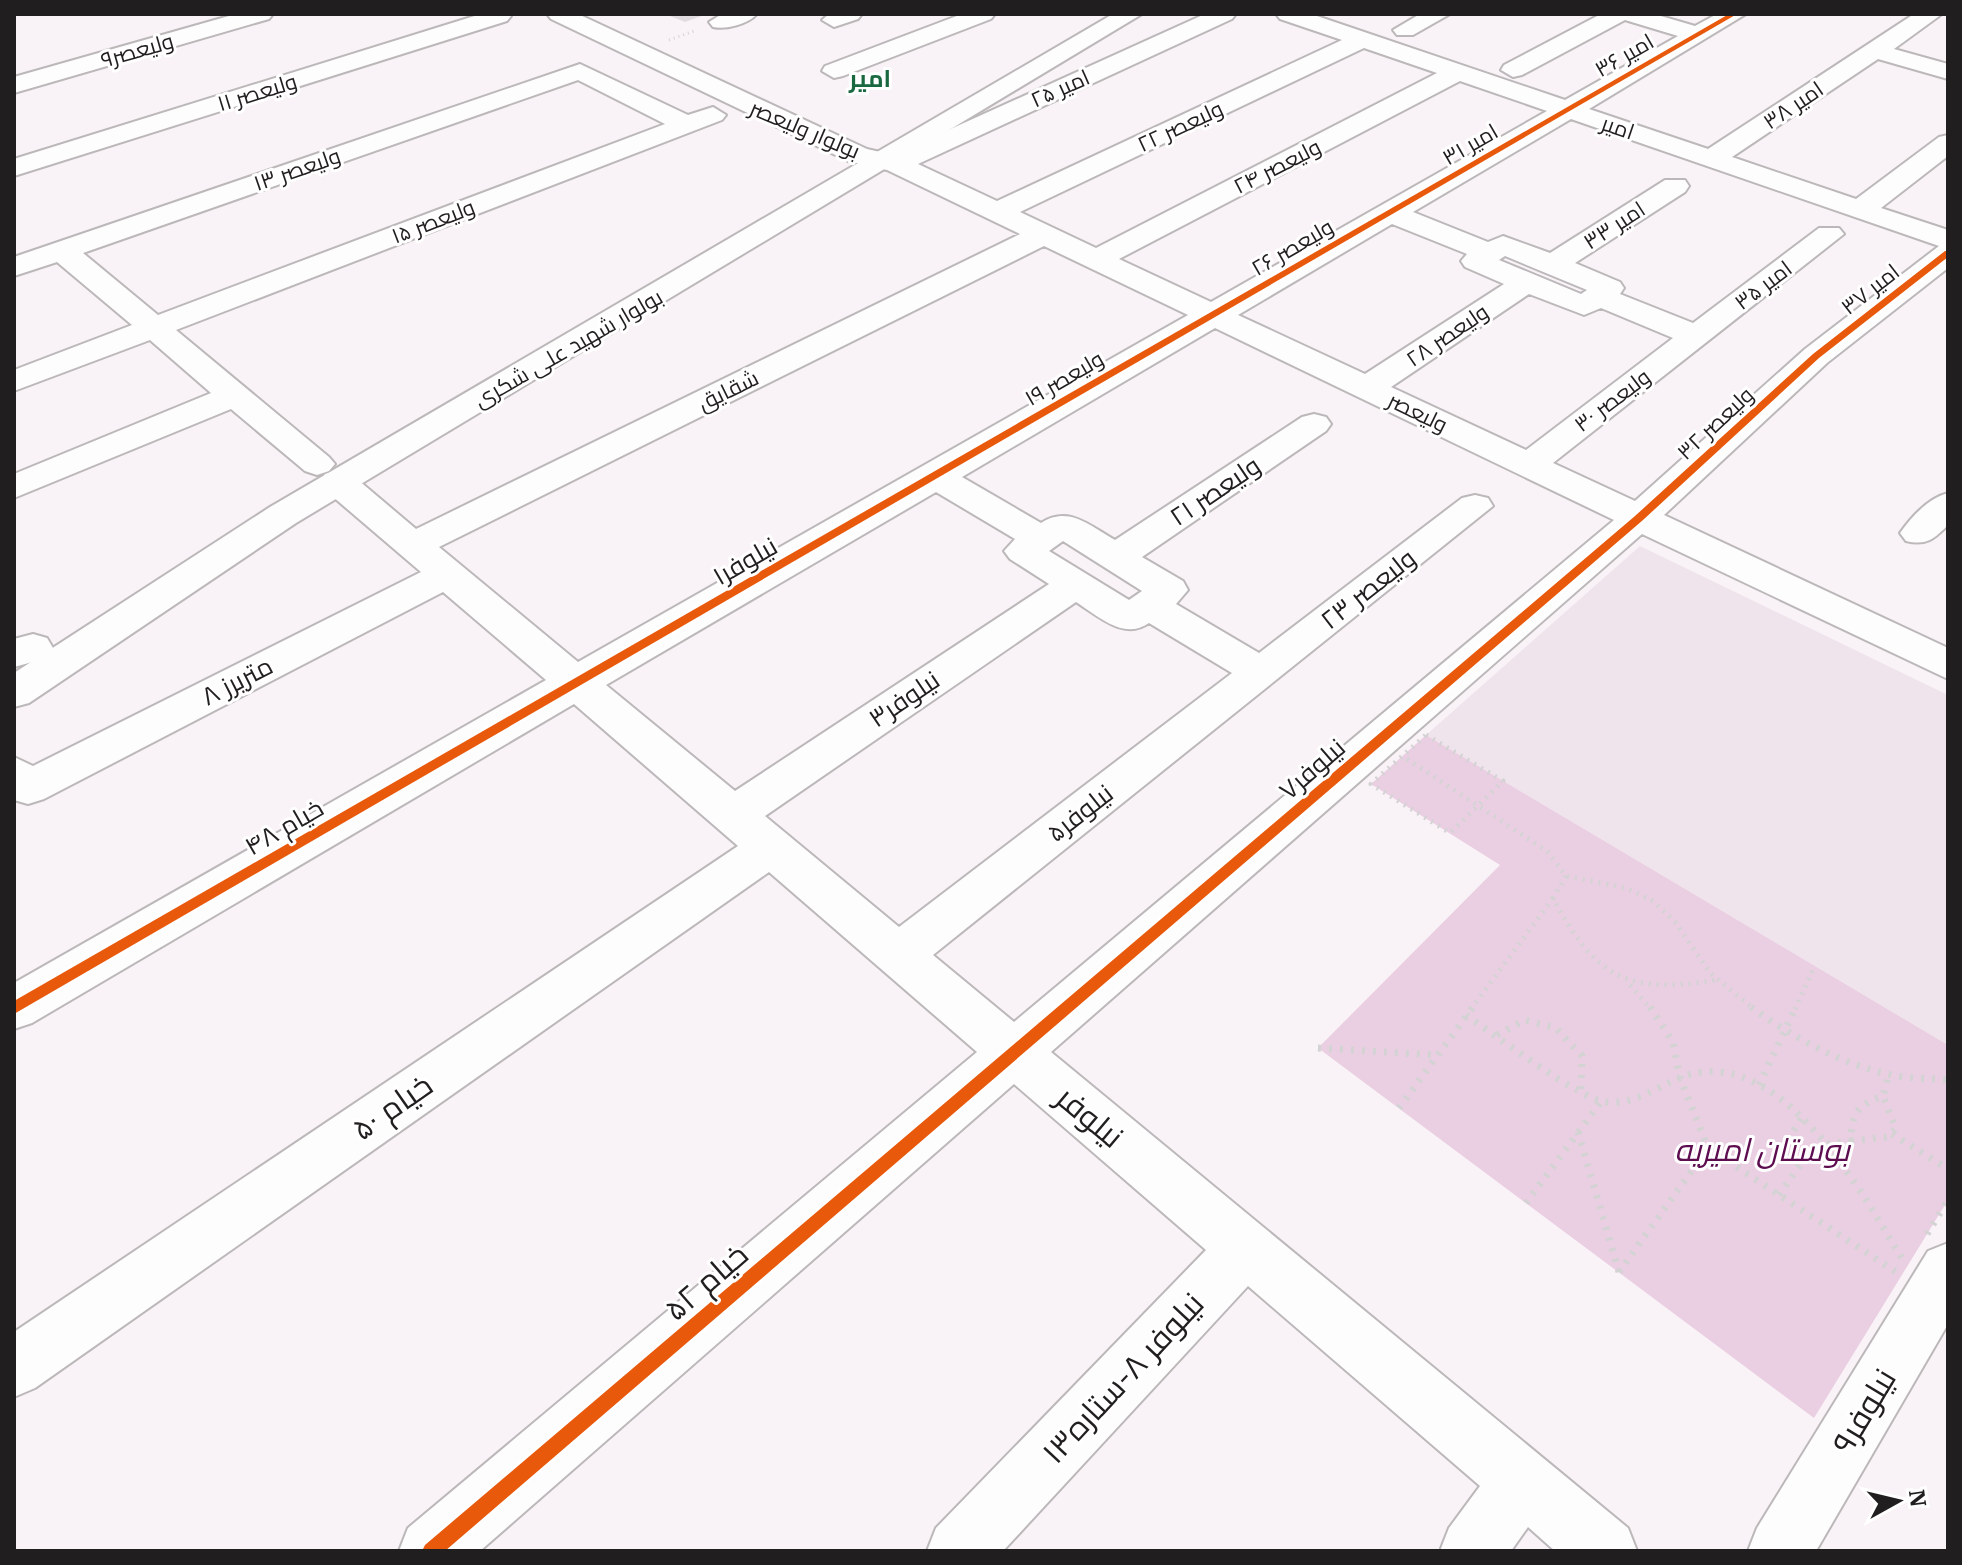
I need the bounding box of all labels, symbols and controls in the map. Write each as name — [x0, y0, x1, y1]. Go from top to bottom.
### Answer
street label: ولیعصر۹ — [97, 25, 177, 74]
street label: امیر ۳۶ — [1589, 26, 1659, 83]
district label: امیر — [848, 62, 891, 94]
street label: امیر ۲۵ — [1026, 62, 1094, 113]
street label: ولیعصر ۱۱ — [213, 66, 300, 117]
street label: امیر ۳۸ — [1757, 74, 1829, 135]
street label: بولوار ولیعصر — [744, 91, 865, 165]
street label: ولیعصر ۲۲ — [1132, 93, 1227, 158]
street label: امیر — [1596, 107, 1639, 146]
street label: امیر ۳۱ — [1437, 116, 1503, 171]
street label: ولیعصر ۲۴ — [1228, 131, 1325, 200]
street label: ولیعصر ۱۳ — [250, 140, 344, 197]
street label: ولیعصر ۱۵ — [387, 191, 479, 250]
street label: امیر ۳۳ — [1577, 194, 1650, 255]
street label: ولیعصر ۲۶ — [1245, 211, 1338, 282]
street label: امیر ۳۵ — [1728, 253, 1797, 316]
street label: امیر ۳۷ — [1834, 257, 1905, 321]
street label: بولوار شهید علی شکری — [468, 282, 667, 414]
street label: ولیعصر ۲۸ — [1400, 296, 1494, 373]
street label: ولیعصر ۱۹ — [1019, 343, 1108, 412]
street label: ولیعصر ۳۰ — [1568, 361, 1656, 438]
street label: شقایق — [693, 362, 763, 417]
street label: ولیعصر ۳۲ — [1670, 380, 1759, 466]
street label: ولیعصر — [1382, 384, 1453, 438]
street label: ولیعصر ۲۱ — [1162, 447, 1266, 533]
street label: نیلوفر۱ — [706, 528, 783, 592]
street label: ولیعصر ۲۳ — [1313, 540, 1422, 636]
street label: ۸ متریرز — [195, 648, 278, 713]
street label: نیلوفر۳ — [861, 662, 946, 734]
street label: نیلوفر۷ — [1271, 730, 1352, 806]
street label: نیلوفر۵ — [1039, 776, 1120, 849]
street label: خیام ۴۸ — [238, 790, 330, 864]
street label: خیام ۵۰ — [343, 1063, 441, 1151]
street label: نیلوفر — [1047, 1075, 1133, 1157]
park label: بوستان امیریه — [1674, 1128, 1851, 1170]
street label: خیام ۵۲ — [654, 1233, 758, 1331]
street label: نیلوفر ۸-ستاره۱۳ — [1032, 1283, 1212, 1472]
street label: نیلوفر۹ — [1821, 1360, 1905, 1461]
north arrow — [1858, 1461, 1938, 1541]
text: N — [1903, 1488, 1934, 1509]

